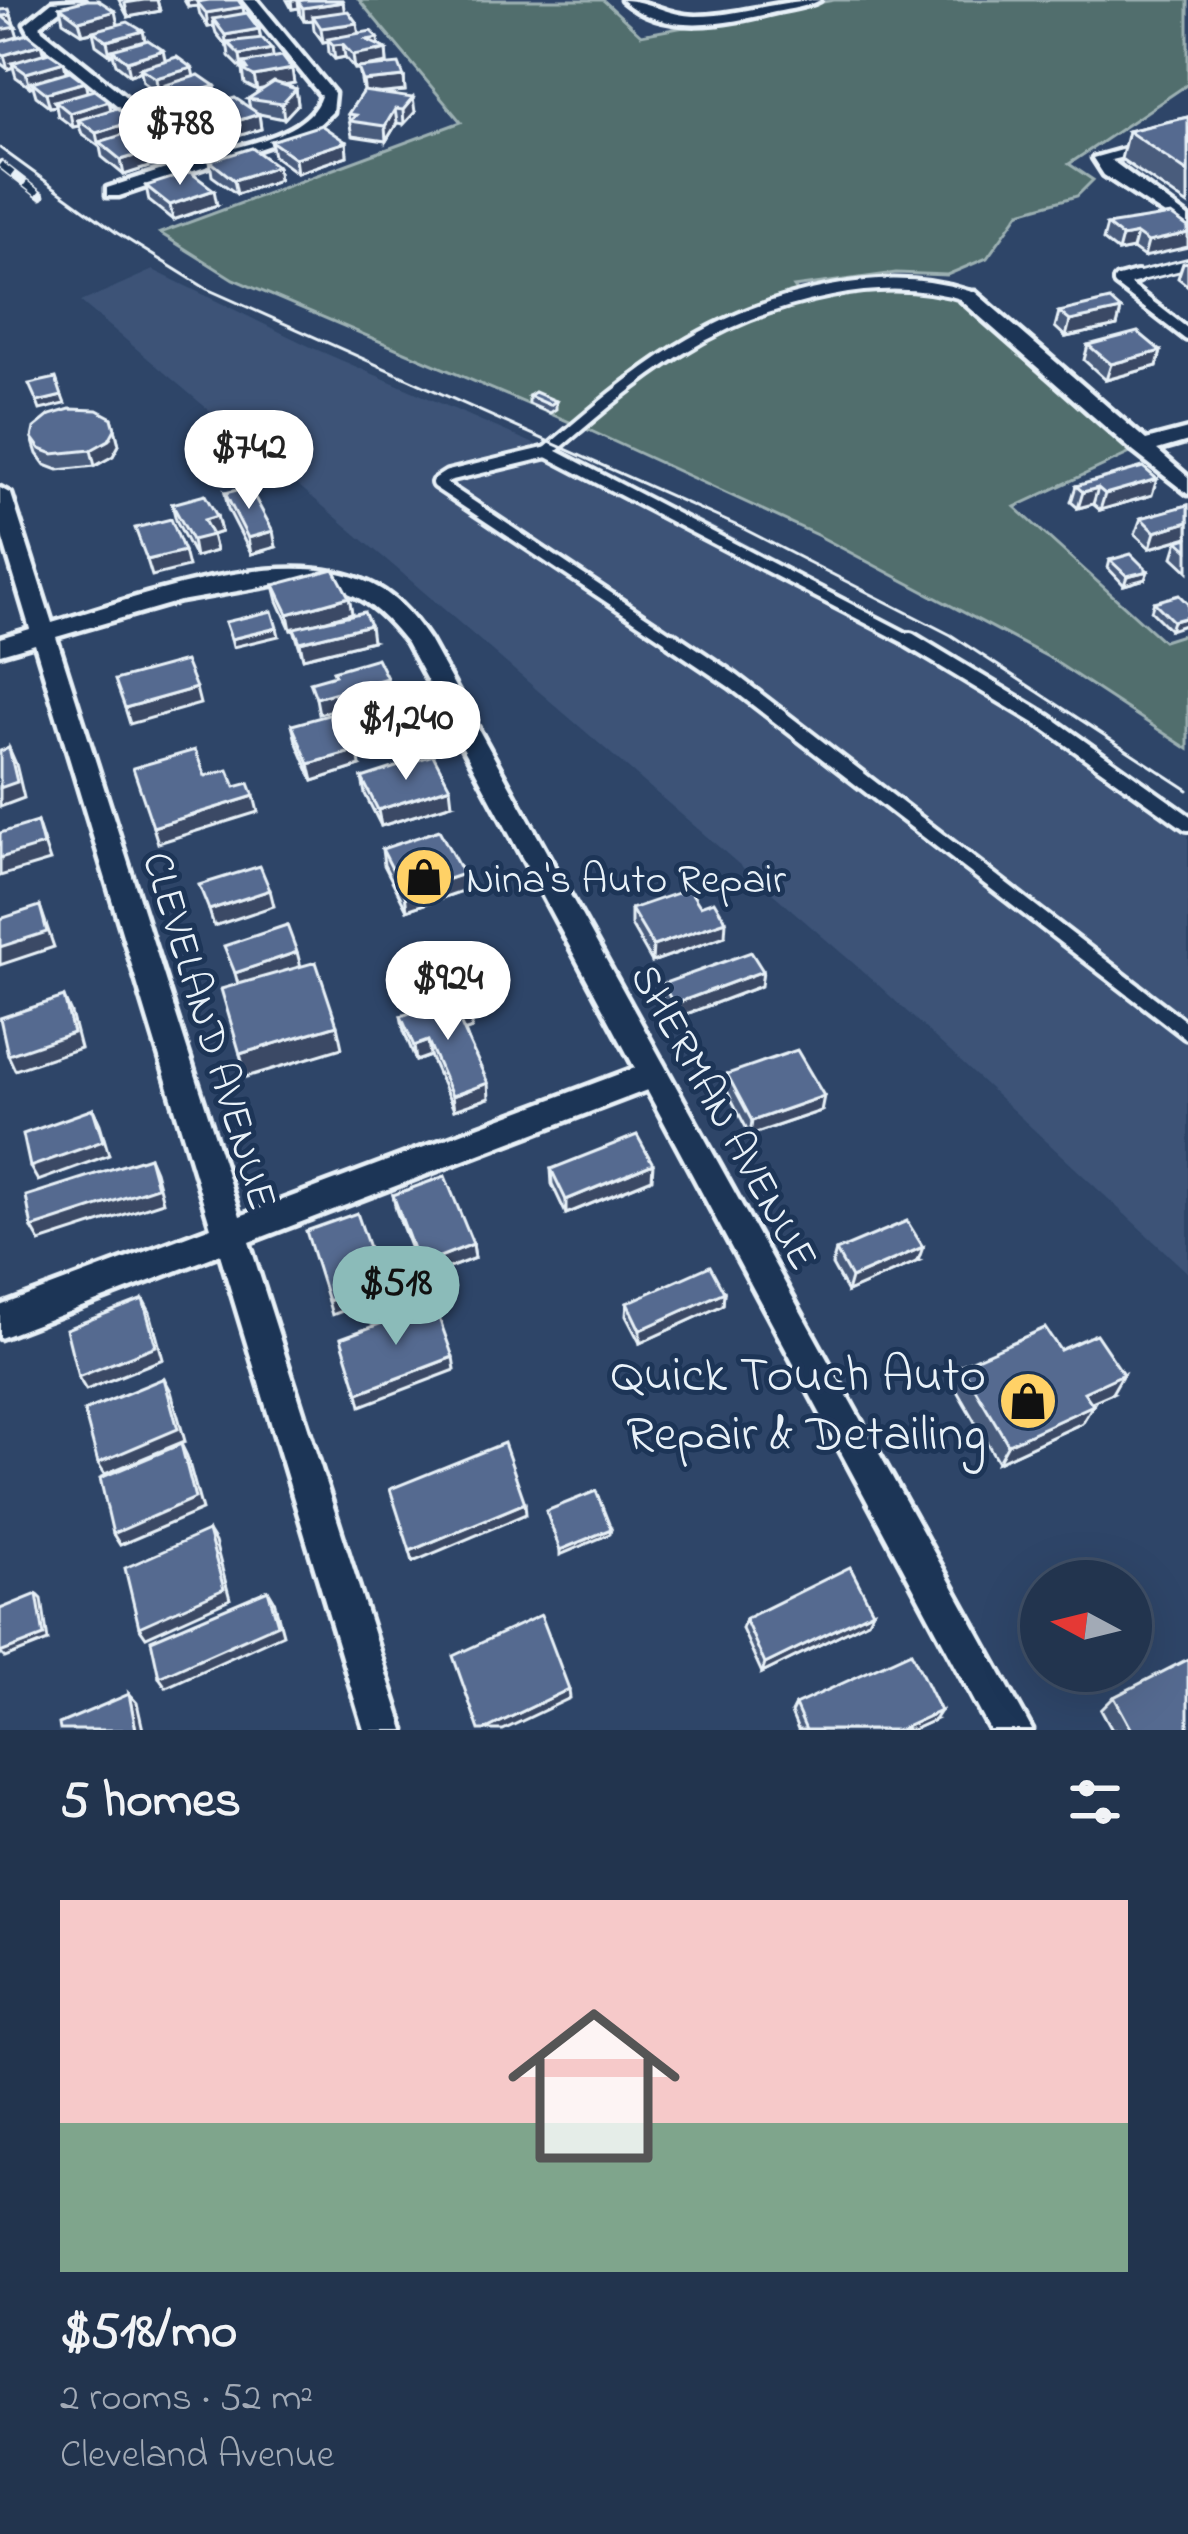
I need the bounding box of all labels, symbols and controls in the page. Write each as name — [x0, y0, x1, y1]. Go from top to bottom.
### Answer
pin: $788 — [109, 86, 251, 188]
text: $788 — [146, 96, 214, 153]
pin: $742 — [178, 410, 320, 512]
text: $742 — [211, 420, 287, 477]
pin: $1,240 — [308, 681, 504, 783]
text: $1,240 — [358, 691, 454, 748]
street label: CLEVELAND AVENUE — [124, 845, 291, 1218]
shop icon: Nina's Auto Repair — [393, 846, 455, 908]
place label: Nina's Auto Repair — [466, 851, 787, 912]
pin: $924 — [377, 941, 519, 1043]
text: $924 — [413, 951, 483, 1008]
street label: SHERMAN AVENUE — [613, 954, 832, 1282]
pin: $518 — [325, 1246, 467, 1348]
text: $518 — [360, 1256, 432, 1313]
place label: Quick Touch Auto Repair & Detailing — [611, 1340, 986, 1474]
shop icon: Quick Touch Auto Repair & Detailing — [997, 1370, 1059, 1432]
north arrow — [1020, 1560, 1152, 1692]
map controls — [1020, 1560, 1152, 1692]
text: 5 homes — [60, 1765, 241, 1840]
icon: filters — [1062, 1769, 1128, 1835]
icon: home — [486, 1978, 702, 2194]
text: $518/mo — [60, 2296, 237, 2371]
text: 2 rooms · 52 m² — [60, 2371, 313, 2428]
text: Cleveland Avenue — [60, 2428, 334, 2485]

